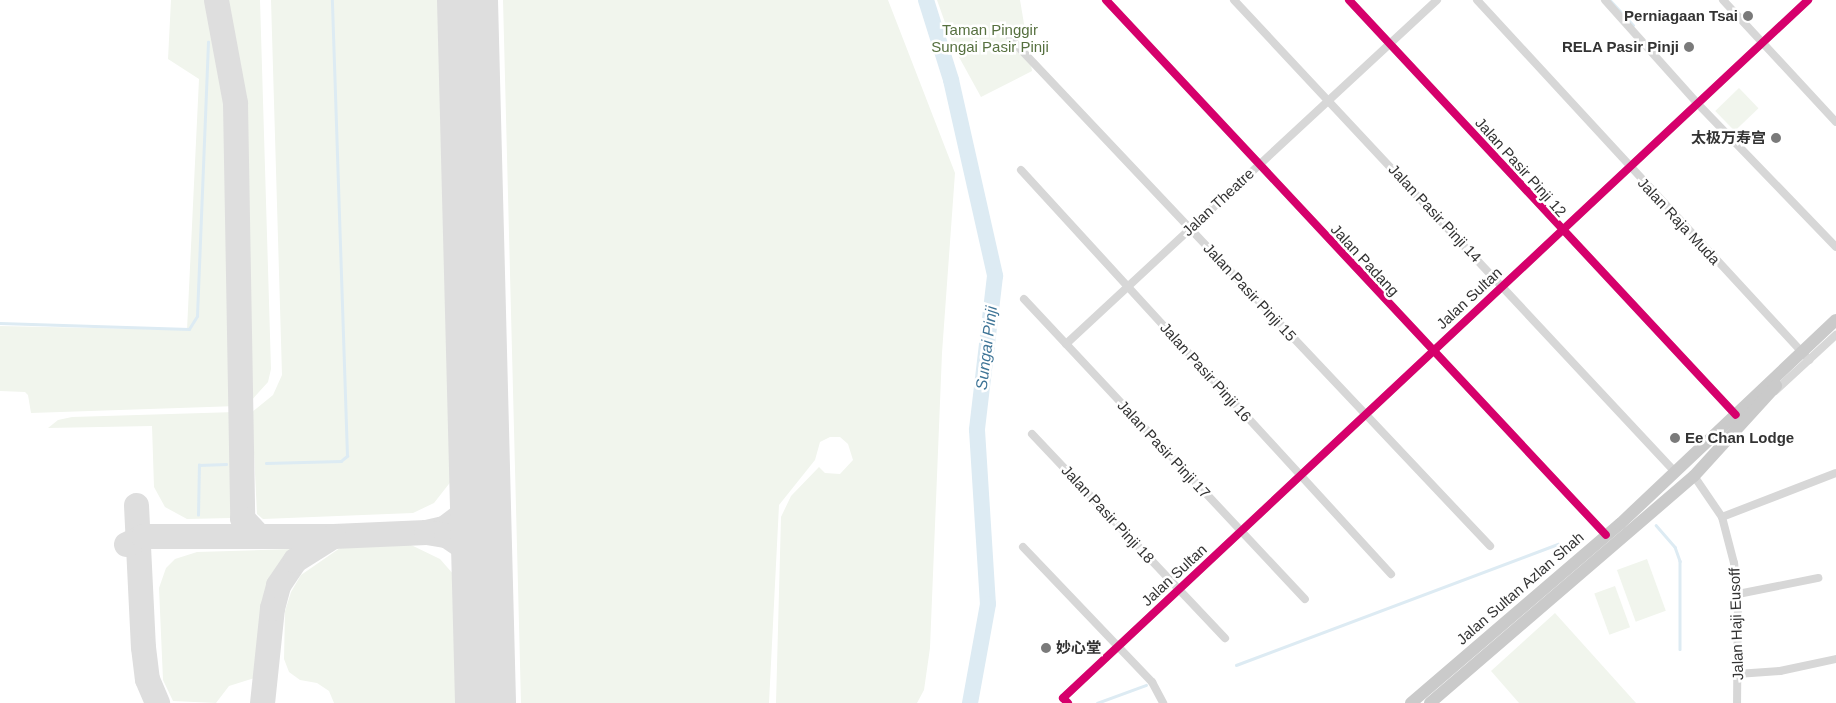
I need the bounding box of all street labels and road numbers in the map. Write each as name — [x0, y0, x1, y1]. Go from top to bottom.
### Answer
street label: Jalan Pasir Pinji 12 — [1472, 114, 1570, 220]
street label: Jalan Pasir Pinji 14 — [1385, 160, 1485, 266]
street label: Jalan Theatre — [1178, 164, 1258, 240]
street label: Jalan Raja Muda — [1634, 174, 1724, 268]
street label: Jalan Padang — [1327, 220, 1403, 300]
street label: Jalan Pasir Pinji 15 — [1200, 239, 1300, 345]
street label: Jalan Sultan — [1433, 263, 1505, 333]
street label: Jalan Pasir Pinji 16 — [1157, 319, 1255, 425]
street label: Jalan Pasir Pinji 17 — [1114, 396, 1214, 502]
street label: Jalan Pasir Pinji 18 — [1058, 461, 1158, 567]
street label: Jalan Sultan Azlan Shah — [1452, 528, 1588, 648]
street label: Jalan Sultan — [1138, 540, 1210, 610]
street label: Jalan Haji Eusoff — [1725, 568, 1747, 680]

